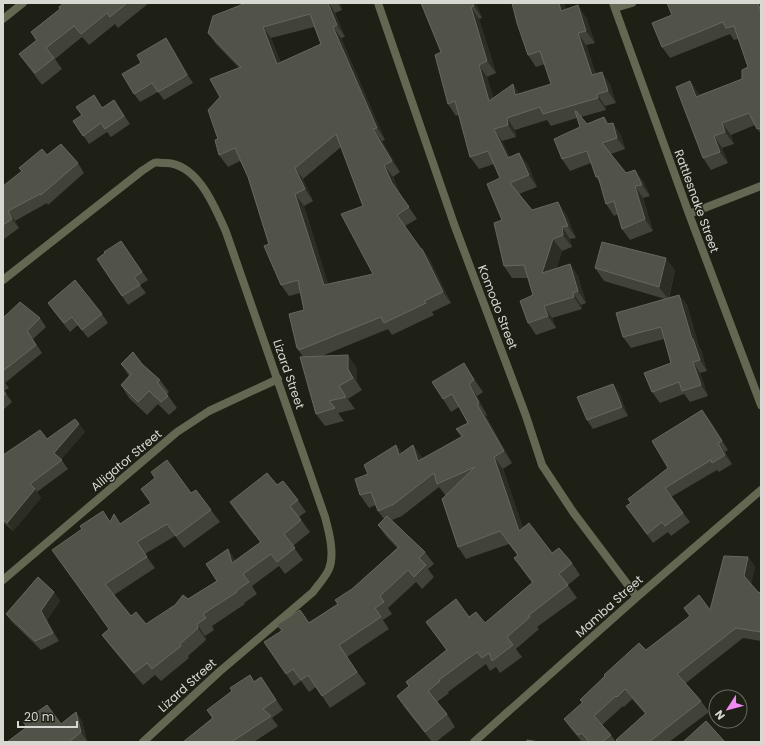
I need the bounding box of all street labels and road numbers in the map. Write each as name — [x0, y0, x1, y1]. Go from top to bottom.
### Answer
street label: Rattlesnake Street — [670, 147, 724, 255]
street label: Komodo Street — [474, 262, 522, 352]
street label: Lizard Street — [269, 337, 309, 411]
street label: Alligator Street — [87, 425, 165, 495]
street label: Mamba Street — [572, 571, 646, 641]
street label: Lizard Street — [154, 654, 220, 716]

